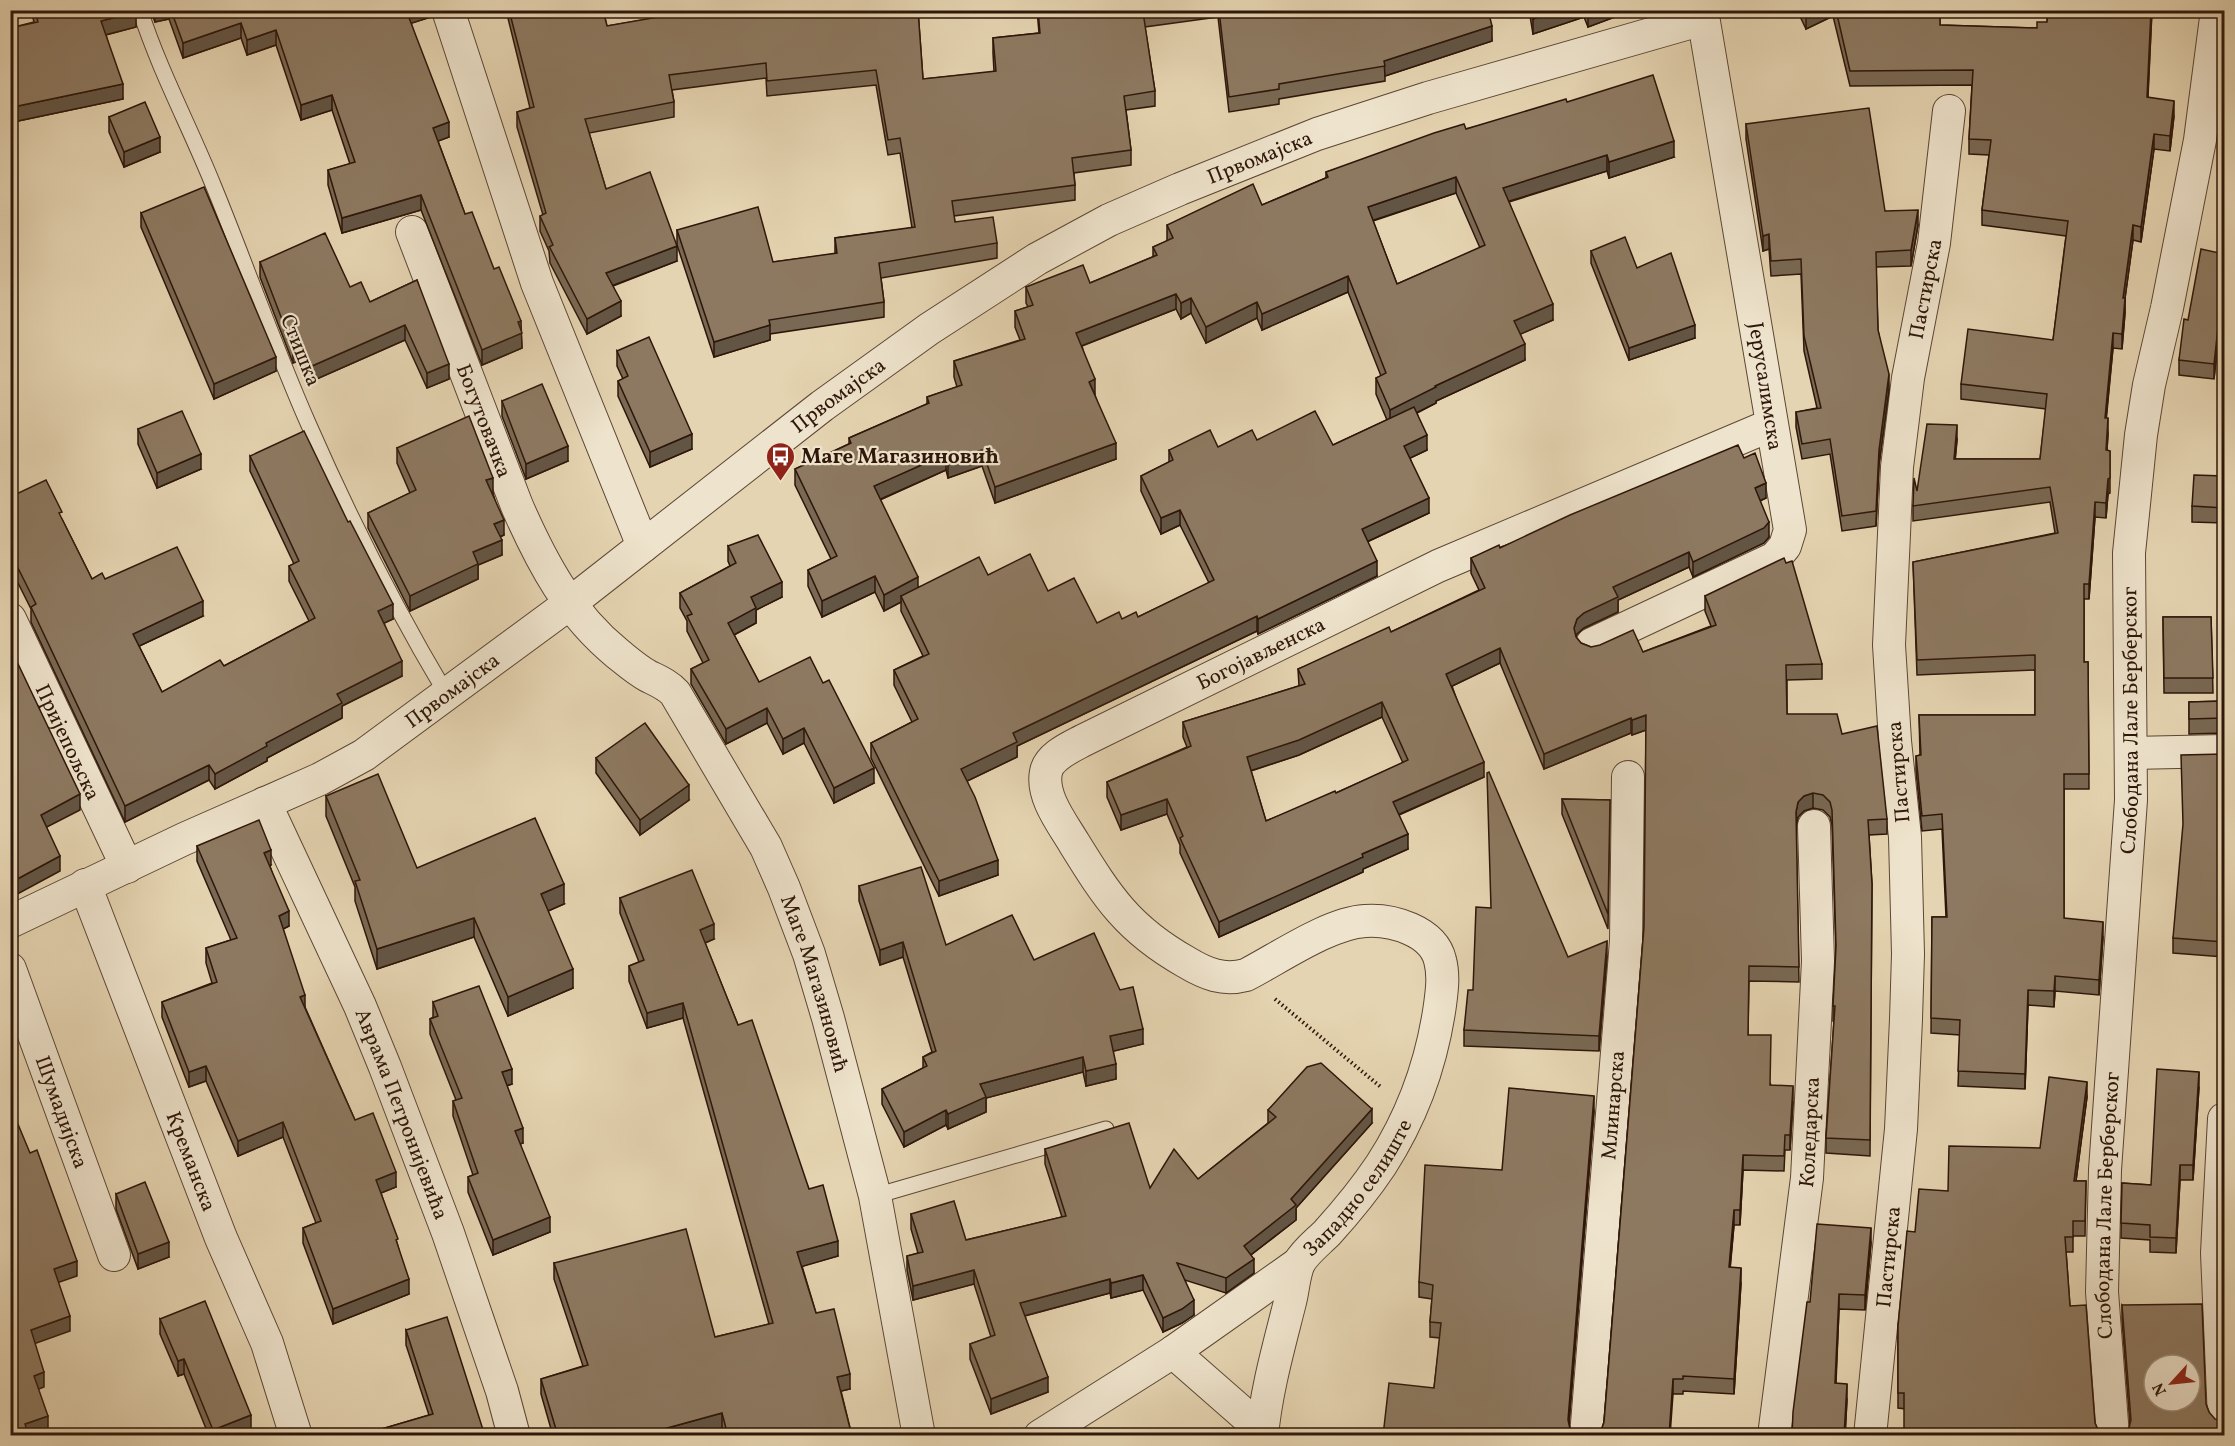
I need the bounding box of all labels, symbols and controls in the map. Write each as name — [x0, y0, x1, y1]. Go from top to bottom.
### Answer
street label: Првомајска — [1203, 124, 1317, 193]
street label: Пастирска — [1903, 236, 1951, 342]
street label: Стишка — [272, 310, 327, 391]
street label: Јерусалимска — [1740, 320, 1789, 452]
street label: Првомајска — [786, 352, 892, 441]
street label: Богутовачка — [448, 360, 518, 482]
bus stop icon: Маге Магазиновић — [764, 440, 796, 482]
place label: Маге Магазиновић — [801, 443, 999, 472]
street label: Слободана Лале Берберског — [2114, 586, 2147, 855]
street label: Богојављенска — [1192, 611, 1331, 698]
street label: Првомајска — [400, 647, 506, 736]
street label: Пријепољска — [27, 680, 107, 806]
street label: Пастирска — [1881, 720, 1918, 824]
street label: Маге Магазиновић — [772, 891, 855, 1076]
street label: Аврама Петронијевића — [347, 1005, 455, 1224]
street label: Млинарска — [1595, 1049, 1633, 1161]
street label: Шумадијска — [27, 1052, 94, 1173]
street label: Слободана Лале Берберског — [2089, 1071, 2128, 1340]
street label: Коледарска — [1793, 1076, 1828, 1189]
street label: Креманска — [158, 1108, 222, 1216]
street label: Западно селиште — [1297, 1115, 1420, 1264]
street label: Пастирска — [1870, 1205, 1909, 1309]
north arrow — [2142, 1353, 2202, 1413]
text: N — [2148, 1378, 2173, 1399]

